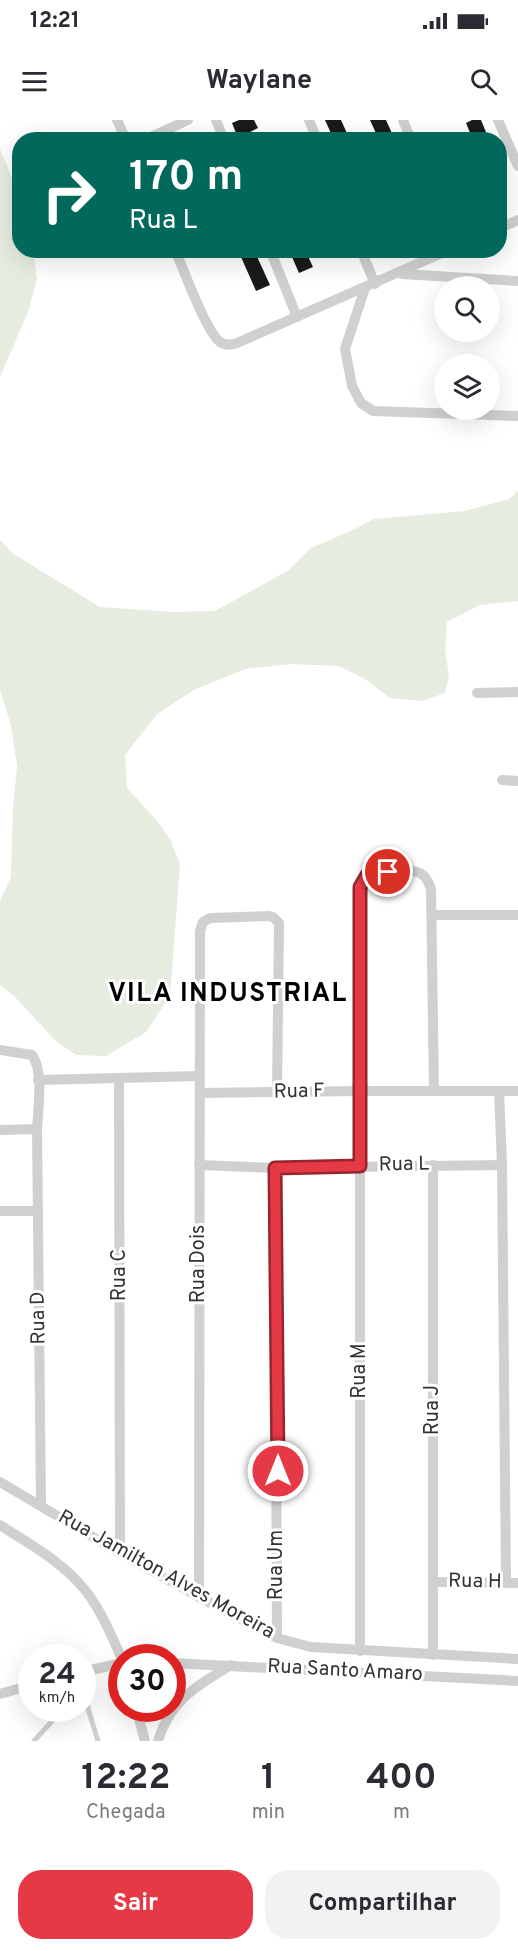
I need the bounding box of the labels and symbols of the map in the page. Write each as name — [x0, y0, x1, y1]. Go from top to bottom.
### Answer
pin — [362, 846, 413, 897]
district label: VILA INDUSTRIAL — [108, 978, 348, 1011]
street label: Rua F — [273, 1079, 325, 1105]
street label: Rua L — [378, 1152, 430, 1178]
street label: Rua Dois — [186, 1225, 212, 1303]
street label: Rua C — [107, 1249, 133, 1301]
street label: Rua D — [26, 1291, 52, 1345]
street label: Rua M — [347, 1343, 373, 1399]
street label: Rua J — [420, 1385, 446, 1435]
position arrow — [246, 1439, 310, 1503]
street label: Rua Jamilton Alves Moreira — [53, 1504, 279, 1646]
street label: Rua Um — [264, 1530, 290, 1600]
street label: Rua H — [448, 1569, 502, 1595]
speed limit sign: 30 — [108, 1644, 186, 1722]
street label: Rua Santo Amaro — [267, 1654, 423, 1688]

